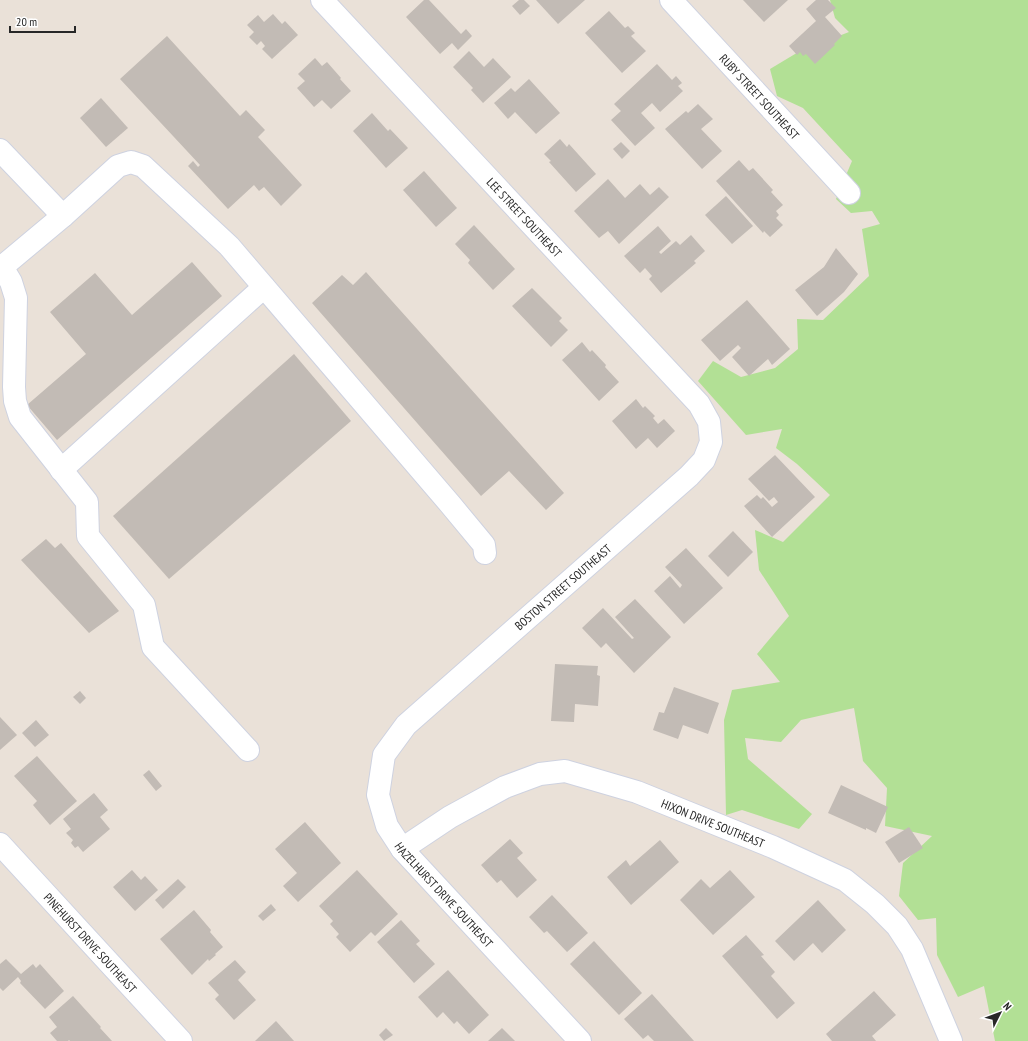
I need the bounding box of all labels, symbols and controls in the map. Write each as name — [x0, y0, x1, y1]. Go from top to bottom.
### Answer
scale bar — [10, 8, 75, 34]
text: 20 m — [16, 14, 37, 29]
street label: RUBY STREET SOUTHEAST — [717, 51, 803, 143]
street label: LEE STREET SOUTHEAST — [484, 174, 566, 260]
street label: BOSTON STREET SOUTHEAST — [512, 541, 615, 633]
street label: HIXON DRIVE SOUTHEAST — [659, 795, 767, 851]
street label: HAZELHURST DRIVE SOUTHEAST — [392, 839, 497, 951]
street label: PINEHURST DRIVE SOUTHEAST — [41, 890, 141, 996]
north arrow — [980, 993, 1020, 1033]
text: N — [1000, 999, 1015, 1013]

